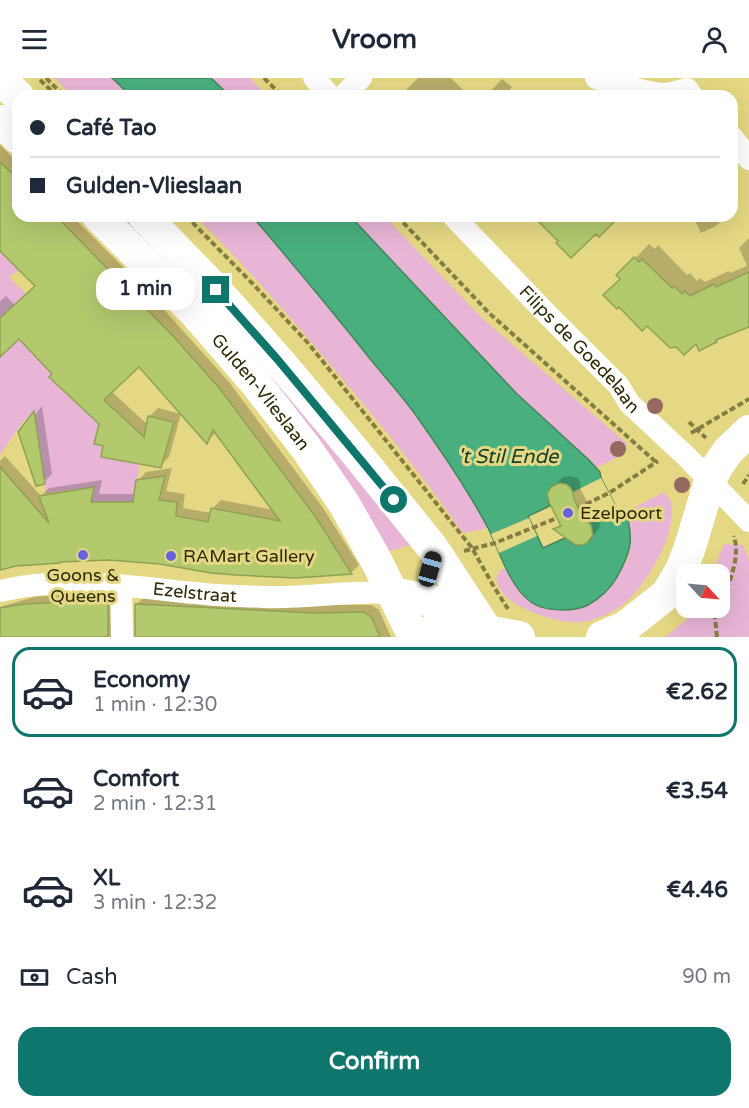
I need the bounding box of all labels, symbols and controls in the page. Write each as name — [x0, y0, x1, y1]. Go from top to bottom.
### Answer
icon: menu — [18, 23, 51, 56]
text: Vroom — [332, 23, 417, 56]
icon: person — [698, 23, 731, 56]
text: Café Tao — [66, 115, 157, 141]
text: Gulden-Vlieslaan — [66, 173, 242, 199]
callout: 1 min — [96, 269, 195, 311]
route end — [202, 276, 229, 303]
text: 1 min — [119, 277, 172, 301]
street label: Filips de Goedelaan — [515, 281, 644, 418]
street label: Gulden-Vlieslaan — [207, 329, 315, 455]
water label: 't Stil Ende — [458, 445, 560, 469]
route start — [380, 486, 407, 513]
place label: Ezelpoort — [580, 502, 662, 524]
marker: Ezelpoort — [561, 506, 575, 520]
place label: RAMart Gallery — [183, 545, 315, 567]
marker: Goons & Queens — [76, 548, 90, 562]
marker: RAMart Gallery — [164, 549, 178, 563]
car — [416, 549, 444, 589]
place label: Goons & Queens — [47, 564, 119, 607]
north arrow — [676, 564, 730, 618]
map controls — [676, 564, 730, 618]
street label: Ezelstraat — [152, 578, 238, 607]
icon: car — [21, 665, 75, 719]
text: Economy — [93, 667, 190, 693]
text: €2.62 — [666, 679, 728, 705]
text: 1 min · 12:30 — [93, 693, 217, 717]
icon: car — [21, 764, 75, 818]
text: Comfort — [93, 766, 179, 792]
text: €3.54 — [666, 778, 728, 804]
text: 2 min · 12:31 — [93, 792, 217, 816]
icon: car — [21, 863, 75, 917]
text: XL — [93, 865, 120, 891]
text: €4.46 — [666, 877, 728, 903]
text: 3 min · 12:32 — [93, 891, 217, 915]
icon: cash — [18, 961, 51, 994]
text: Cash — [66, 964, 118, 990]
text: 90 m — [682, 965, 731, 989]
button: Confirm — [18, 1027, 731, 1096]

